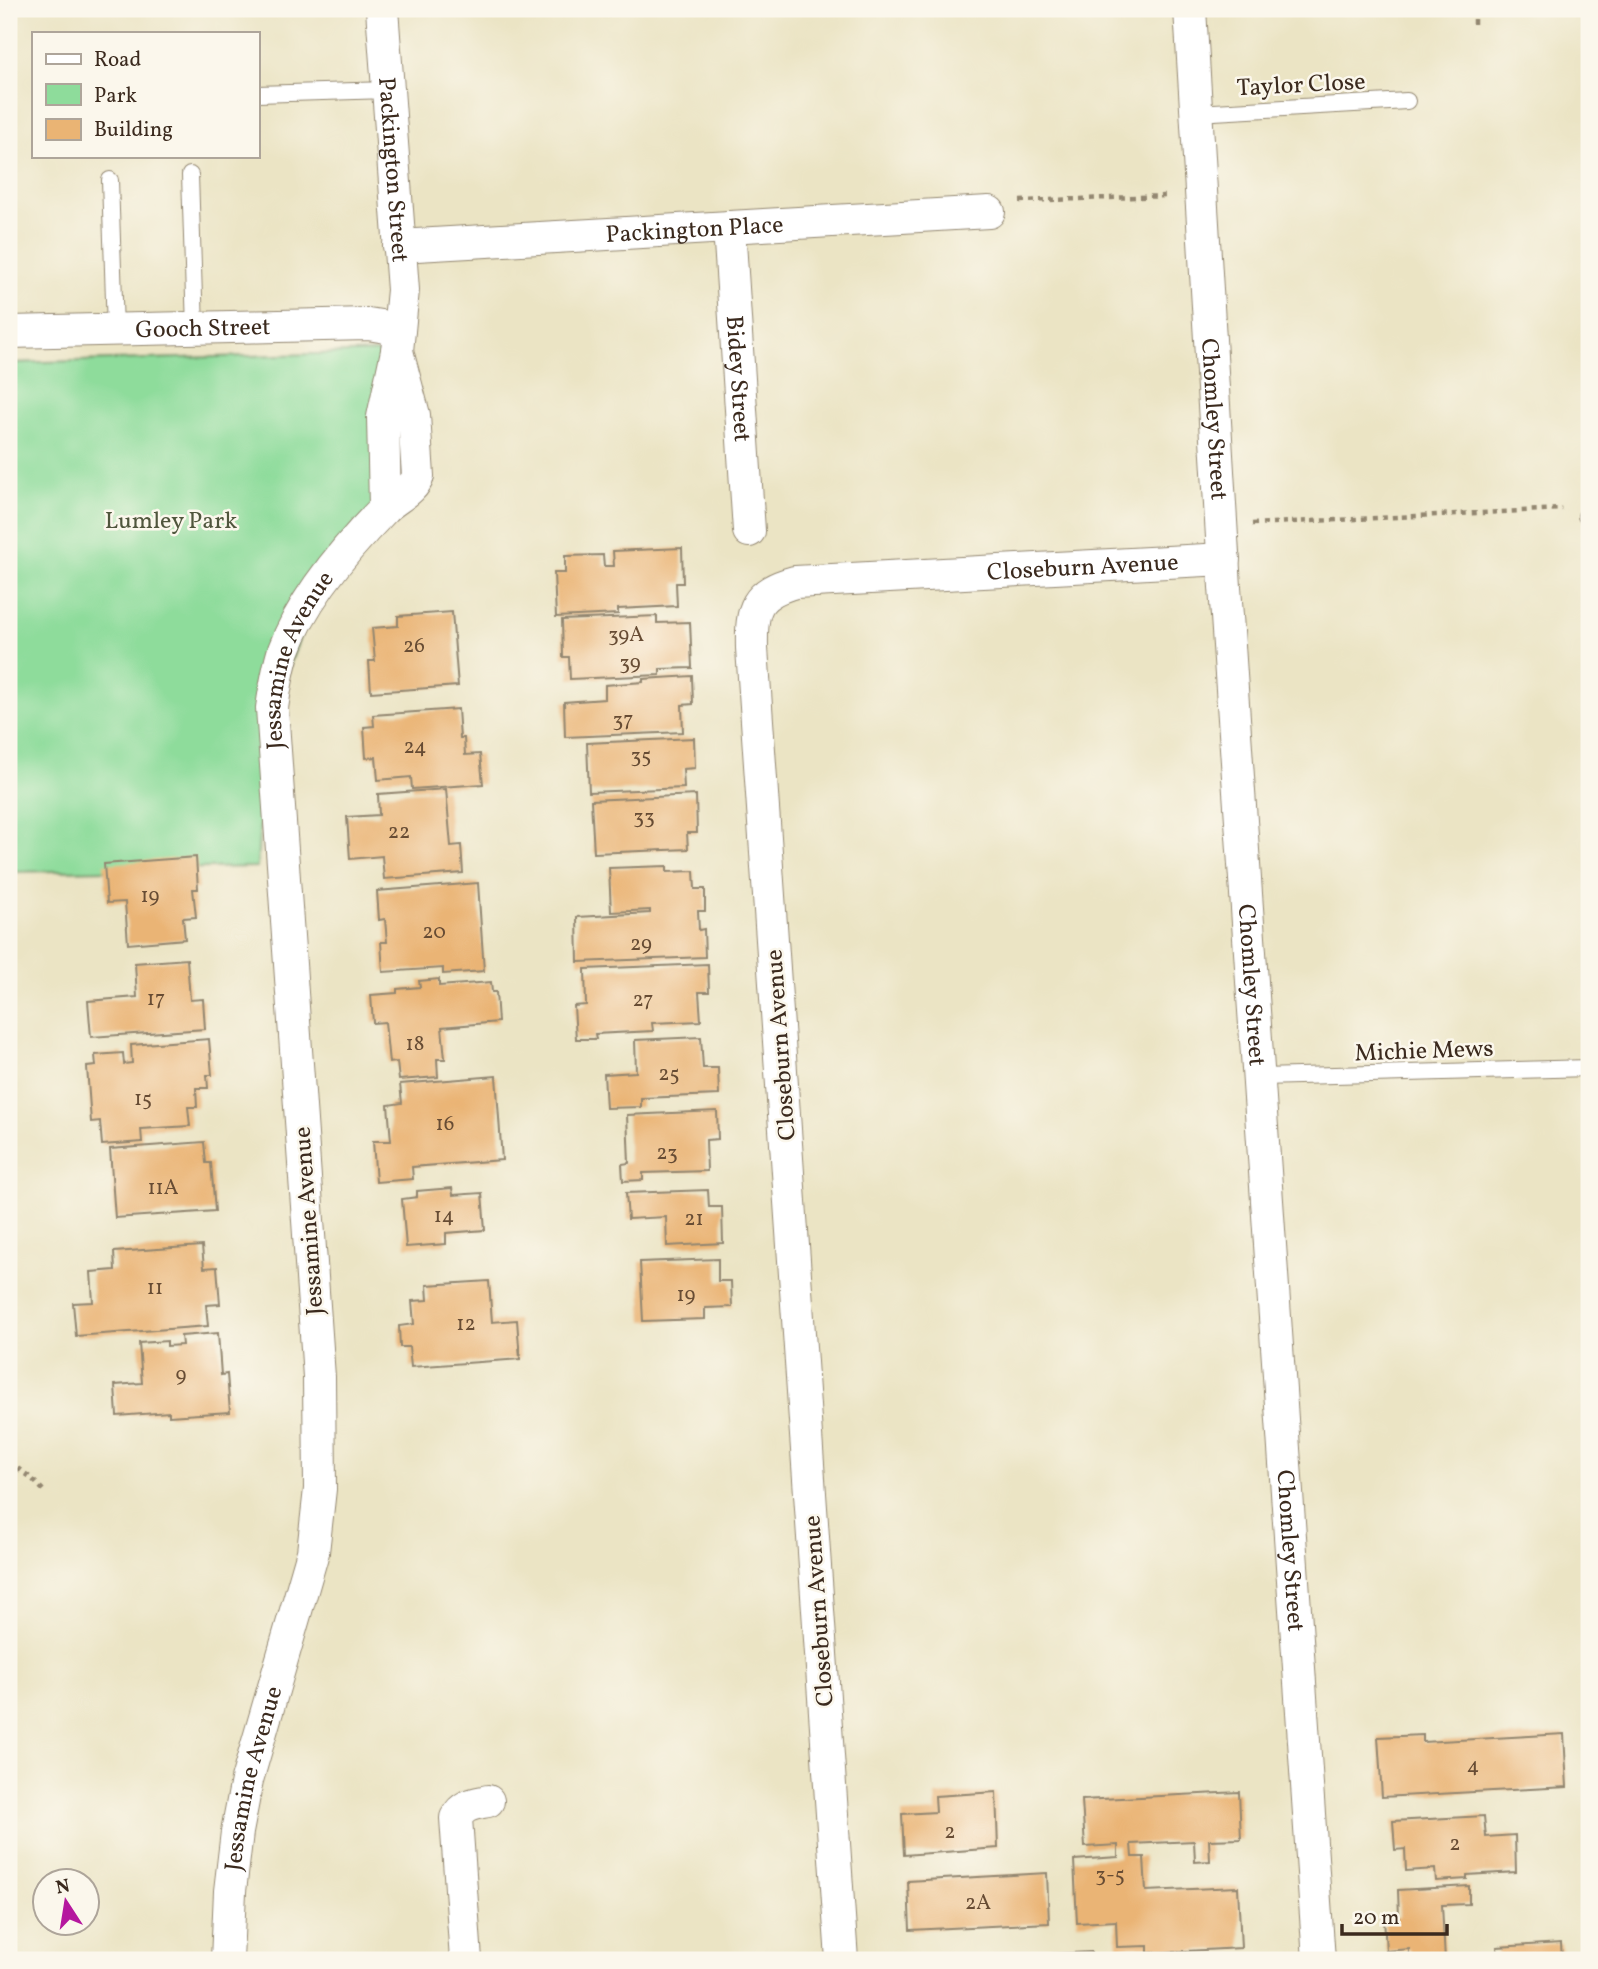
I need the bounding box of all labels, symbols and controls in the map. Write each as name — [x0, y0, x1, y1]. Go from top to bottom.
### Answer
legend — [32, 32, 259, 158]
text: Road — [94, 46, 141, 75]
street label: Taylor Close — [1236, 66, 1366, 106]
street label: Packington Street — [368, 76, 416, 264]
text: Park — [94, 82, 137, 111]
text: Building — [94, 116, 173, 145]
street label: Packington Place — [605, 209, 785, 253]
street label: Gooch Street — [135, 311, 271, 348]
street label: Bidey Street — [716, 314, 758, 443]
street label: Chomley Street — [1191, 337, 1235, 501]
park label: Lumley Park — [105, 505, 237, 539]
street label: Closeburn Avenue — [986, 546, 1179, 591]
street label: Jessamine Avenue — [257, 564, 343, 750]
house number: 39A — [608, 621, 644, 650]
house number: 26 — [403, 632, 425, 661]
house number: 39 — [619, 649, 641, 678]
house number: 37 — [613, 706, 633, 735]
house number: 24 — [403, 733, 427, 762]
house number: 35 — [631, 742, 651, 771]
house number: 33 — [633, 803, 655, 832]
house number: 22 — [388, 818, 410, 847]
house number: 19 — [140, 882, 160, 911]
street label: Chomley Street — [1228, 903, 1273, 1067]
house number: 20 — [422, 918, 446, 947]
house number: 29 — [630, 930, 652, 959]
street label: Closeburn Avenue — [758, 948, 806, 1142]
house number: 17 — [147, 985, 165, 1014]
house number: 27 — [633, 986, 653, 1015]
house number: 18 — [406, 1030, 424, 1059]
street label: Michie Mews — [1354, 1033, 1494, 1071]
house number: 25 — [658, 1060, 680, 1089]
house number: 15 — [134, 1085, 152, 1114]
house number: 16 — [436, 1110, 454, 1139]
street label: Jessamine Avenue — [286, 1125, 334, 1316]
house number: 23 — [656, 1139, 678, 1168]
house number: 11A — [147, 1174, 179, 1203]
house number: 14 — [434, 1202, 454, 1231]
house number: 21 — [684, 1205, 704, 1234]
house number: 11 — [147, 1274, 163, 1303]
house number: 19 — [676, 1281, 696, 1310]
house number: 12 — [456, 1310, 476, 1339]
house number: 9 — [176, 1361, 187, 1390]
street label: Chomley Street — [1266, 1469, 1311, 1633]
street label: Closeburn Avenue — [796, 1514, 844, 1708]
street label: Jessamine Avenue — [217, 1682, 292, 1873]
house number: 4 — [1467, 1752, 1479, 1781]
house number: 2 — [944, 1818, 956, 1847]
house number: 2 — [1449, 1830, 1461, 1859]
house number: 3-5 — [1095, 1861, 1125, 1890]
north arrow — [32, 1868, 102, 1938]
text: N — [53, 1873, 73, 1901]
house number: 2A — [965, 1889, 991, 1918]
scale bar — [1342, 1892, 1448, 1936]
text: 20 m — [1353, 1904, 1399, 1933]

